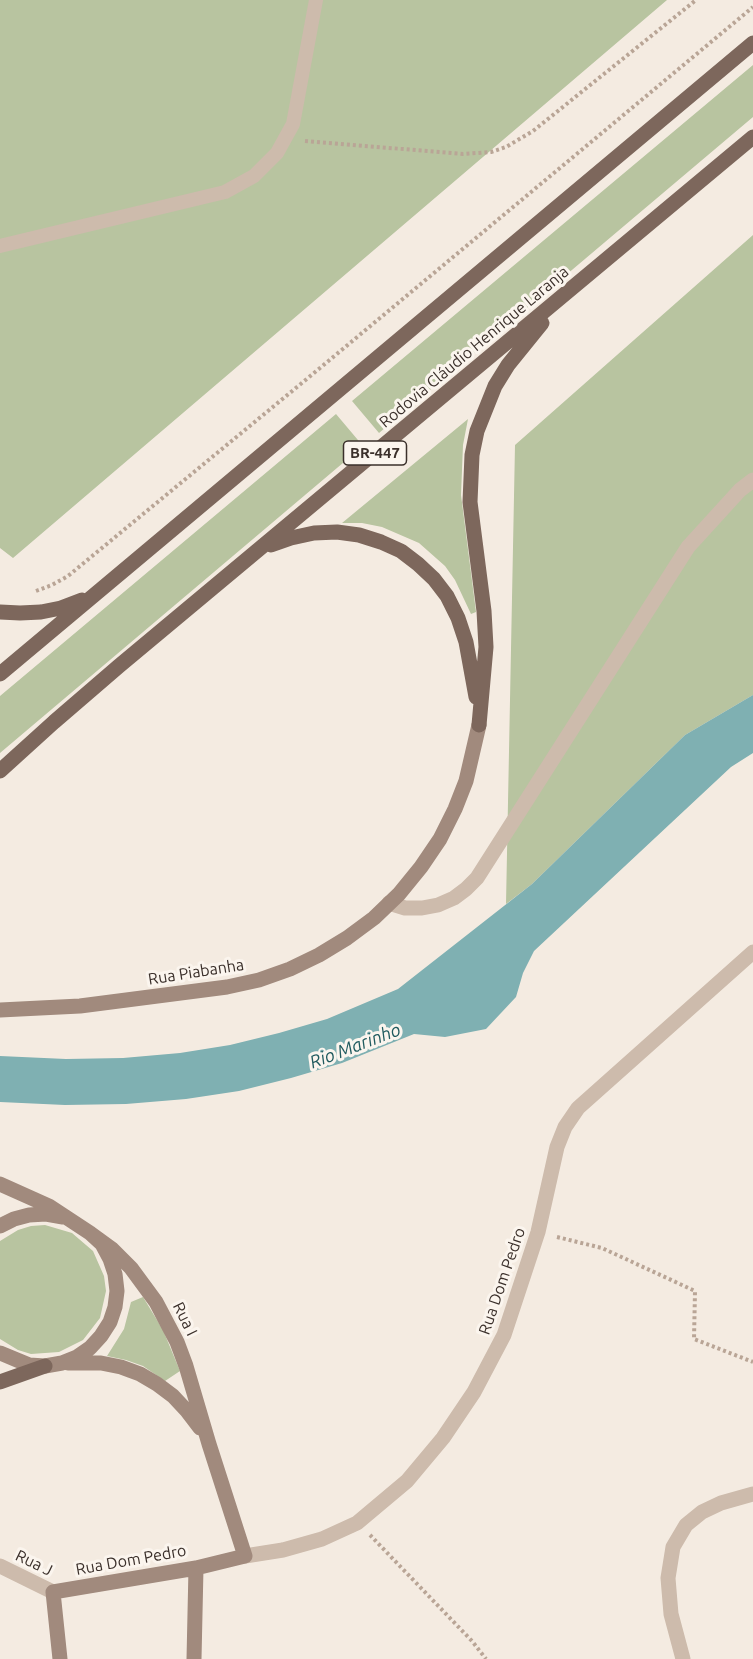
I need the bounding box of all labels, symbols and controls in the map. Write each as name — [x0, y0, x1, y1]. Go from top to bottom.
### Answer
street label: Rodovia Cláudio Henrique Laranja — [375, 262, 573, 432]
road number: BR-447 — [344, 441, 406, 465]
street label: Rua Piabanha — [147, 955, 245, 989]
water label: Rio Marinho — [307, 1019, 403, 1073]
street label: Rua Dom Pedro — [475, 1225, 529, 1337]
street label: Rua I — [169, 1299, 201, 1339]
street label: Rua Dom Pedro — [74, 1541, 188, 1579]
street label: Rua J — [12, 1546, 56, 1580]

